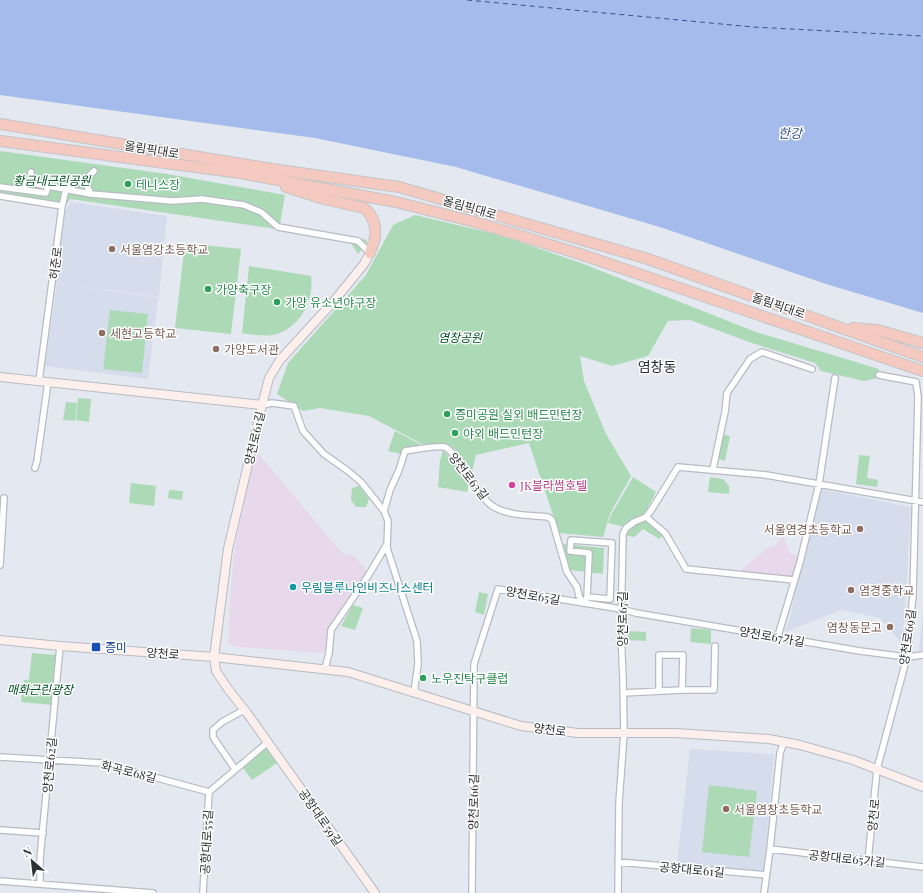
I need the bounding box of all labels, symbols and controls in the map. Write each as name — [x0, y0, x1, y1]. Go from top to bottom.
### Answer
water label: 한강 — [778, 124, 804, 141]
street label: 올림픽대로 — [123, 137, 181, 161]
park label: 황금내근린공원 — [13, 172, 92, 188]
place label: 테니스장 — [136, 176, 180, 192]
marker: 테니스장 — [123, 179, 133, 189]
street label: 올림픽대로 — [441, 192, 499, 222]
place label: 서울염강초등학교 — [120, 241, 208, 257]
marker: 서울염강초등학교 — [107, 244, 117, 254]
street label: 허준로 — [45, 246, 65, 280]
place label: 가양축구장 — [216, 281, 271, 297]
marker: 가양축구장 — [203, 284, 213, 294]
street label: 올림픽대로 — [750, 288, 808, 322]
place label: 가양 유소년야구장 — [285, 294, 376, 310]
marker: 가양 유소년야구장 — [272, 297, 282, 307]
place label: 세현고등학교 — [110, 325, 176, 341]
marker: 세현고등학교 — [97, 328, 107, 338]
park label: 염창공원 — [438, 329, 483, 345]
place label: 가양도서관 — [224, 341, 279, 357]
marker: 가양도서관 — [211, 344, 221, 354]
district label: 염창동 — [638, 357, 676, 376]
place label: 증미공원 실외 배드민턴장 — [455, 406, 582, 422]
street label: 양천로61길 — [240, 409, 268, 467]
marker: 증미공원 실외 배드민턴장 — [442, 409, 452, 419]
place label: 야외 배드민턴장 — [463, 425, 543, 441]
marker: 야외 배드민턴장 — [450, 428, 460, 438]
street label: 양천로63길 — [446, 449, 492, 503]
place label: JK블라썸호텔 — [519, 477, 587, 493]
marker: JK블라썸호텔 — [507, 480, 517, 490]
place label: 서울염경초등학교 — [764, 521, 852, 537]
marker: 서울염경초등학교 — [855, 524, 865, 534]
place label: 우림블루나인비즈니스센터 — [301, 579, 433, 595]
marker: 우림블루나인비즈니스센터 — [288, 582, 298, 592]
street label: 양천로65길 — [504, 582, 562, 608]
place label: 염경중학교 — [859, 582, 914, 598]
marker: 염경중학교 — [846, 585, 856, 595]
street label: 양천로67길 — [614, 591, 630, 647]
street label: 양천로69길 — [895, 608, 919, 666]
place label: 염창동문고 — [827, 619, 882, 635]
street label: 양천로67가길 — [738, 622, 806, 650]
marker: 염창동문고 — [885, 622, 895, 632]
place label: 증미 — [105, 639, 127, 655]
marker: 증미 — [90, 641, 102, 653]
street label: 양천로 — [146, 644, 180, 662]
place label: 노우진탁구클럽 — [431, 670, 508, 686]
marker: 노우진탁구클럽 — [418, 673, 428, 683]
park label: 매화근린광장 — [7, 681, 75, 697]
street label: 양천로 — [533, 719, 567, 739]
street label: 양천로62길 — [39, 736, 59, 794]
street label: 화곡로68길 — [100, 756, 158, 786]
street label: 양천로66길 — [465, 774, 481, 830]
street label: 공항대로59길 — [295, 785, 347, 849]
street label: 양천로 — [863, 798, 883, 832]
place label: 서울염창초등학교 — [734, 801, 822, 817]
marker: 서울염창초등학교 — [721, 804, 731, 814]
street label: 공항대로55길 — [196, 809, 216, 875]
north arrow — [12, 841, 52, 881]
text: N — [20, 843, 34, 860]
street label: 공항대로65가길 — [808, 846, 886, 870]
street label: 공항대로61길 — [658, 858, 726, 880]

